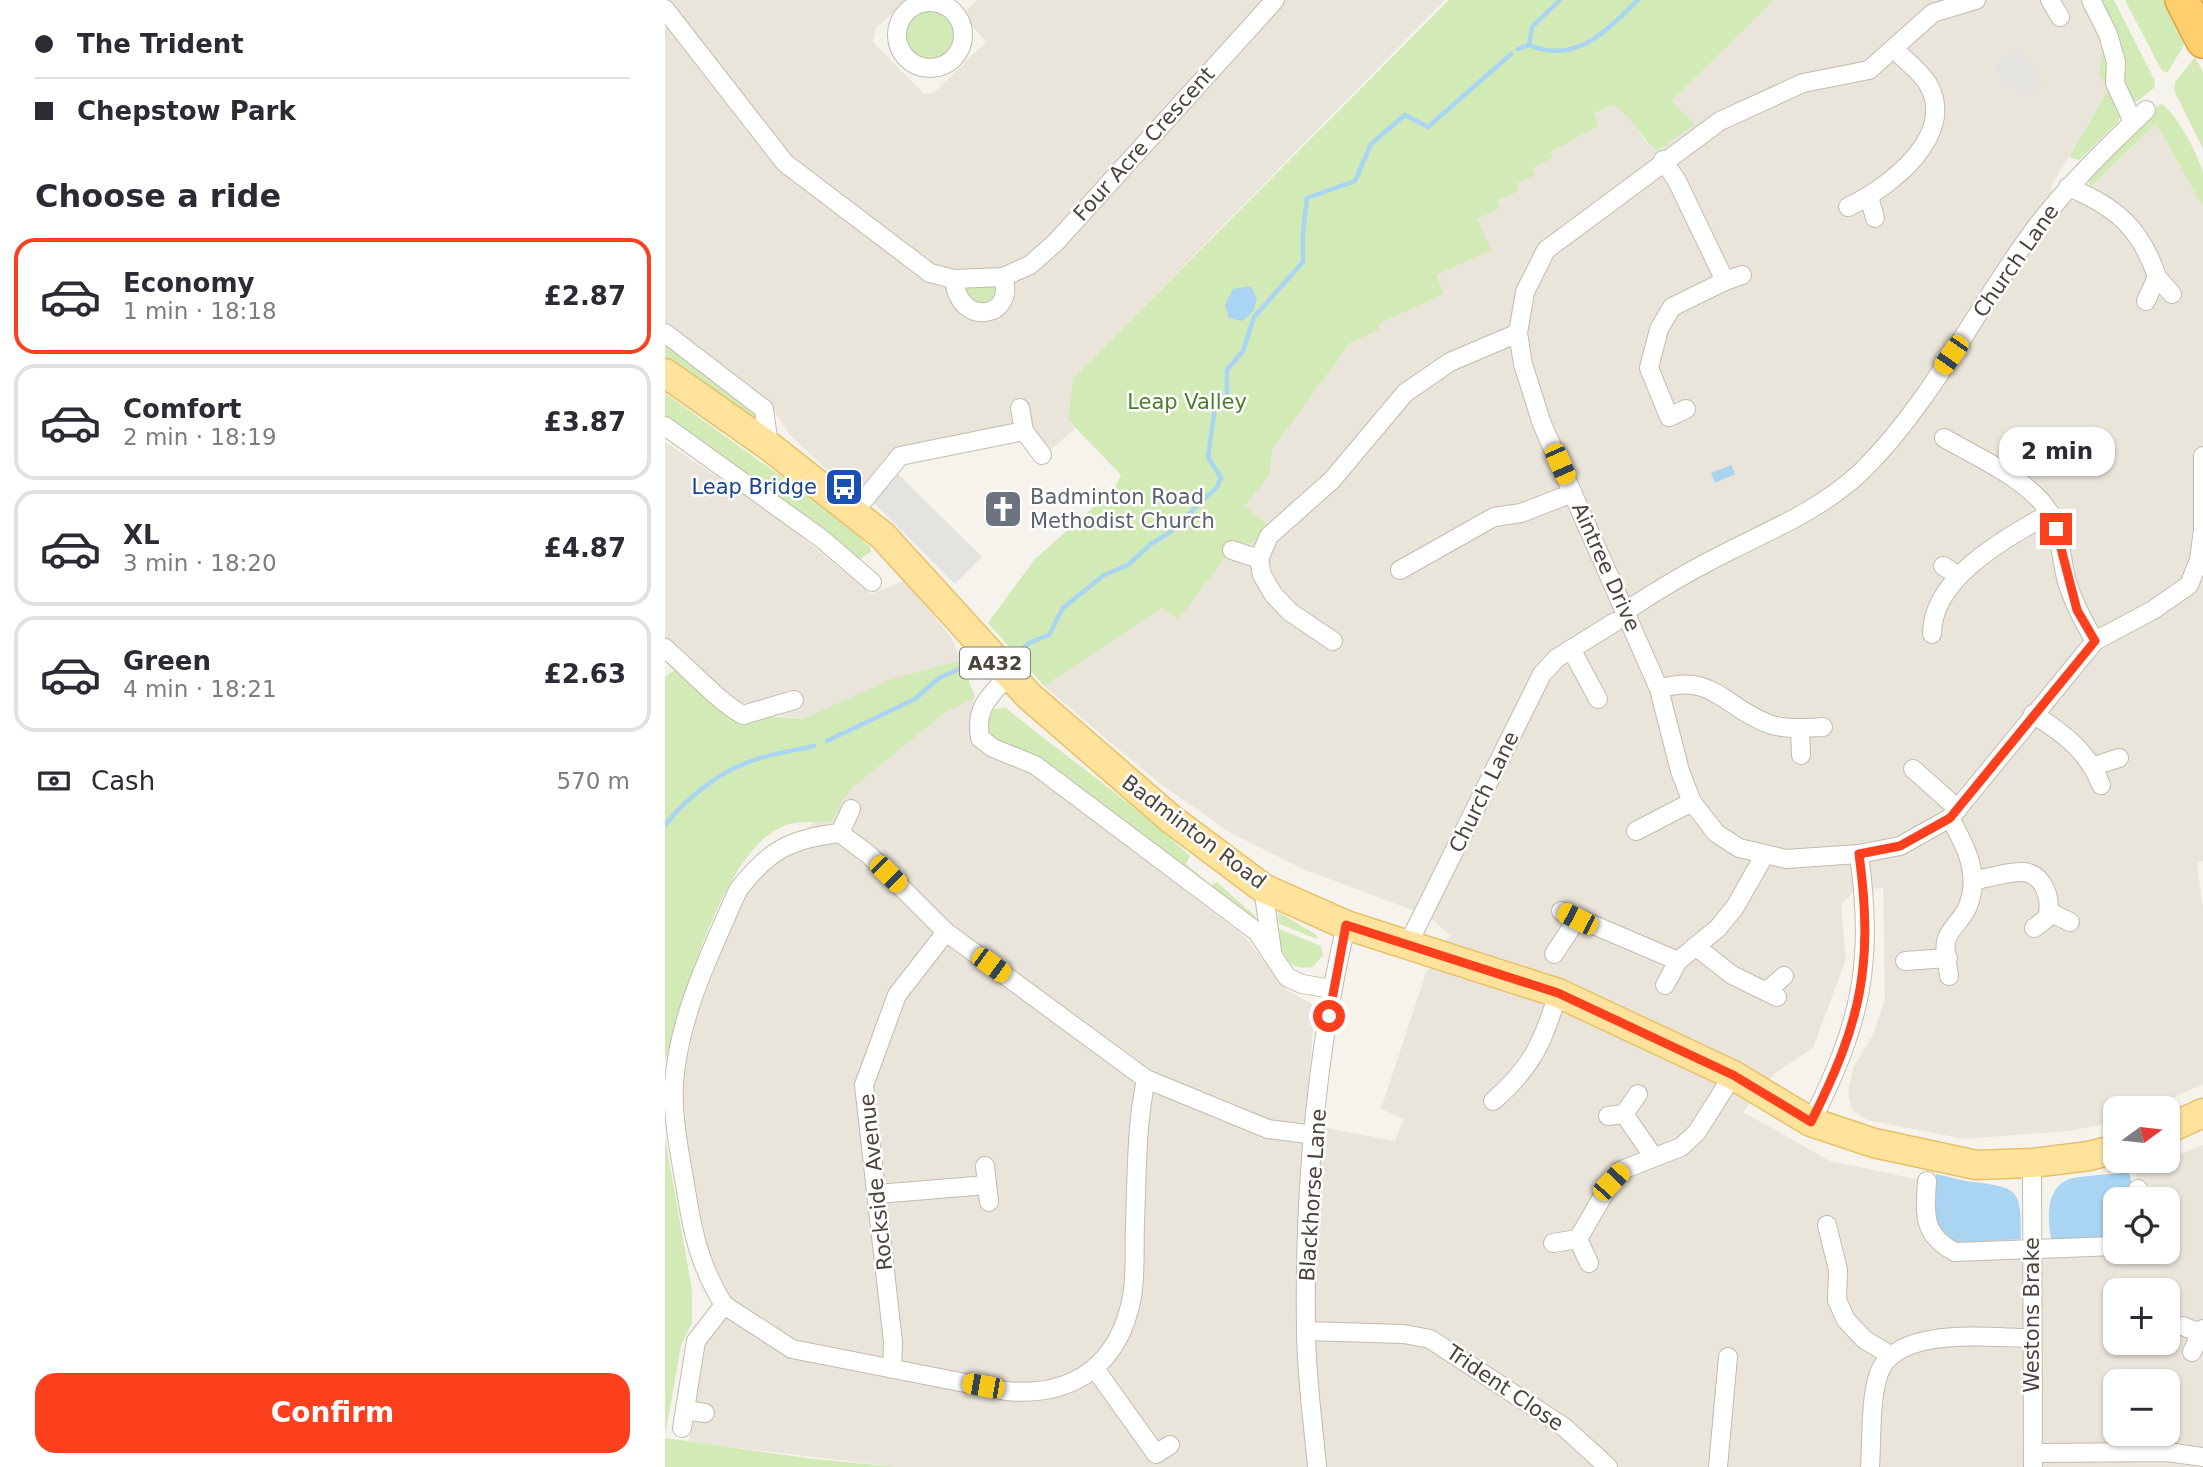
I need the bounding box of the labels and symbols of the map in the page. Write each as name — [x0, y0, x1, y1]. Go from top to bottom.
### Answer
street label: Four Acre Crescent — [1069, 62, 1219, 226]
street label: Church Lane — [1968, 200, 2064, 322]
car — [1931, 332, 1972, 378]
park label: Leap Valley — [1127, 390, 1247, 414]
callout: 2 min — [1998, 428, 2114, 476]
car — [1542, 441, 1579, 487]
bus stop icon: Leap Bridge — [823, 466, 865, 508]
place label: Leap Bridge — [691, 475, 817, 499]
place label: Badminton Road Methodist Church — [1030, 485, 1215, 533]
church icon: Badminton Road Methodist Church — [982, 488, 1024, 530]
street label: Aintree Drive — [1567, 499, 1645, 635]
route end — [2040, 513, 2072, 545]
road number: A432 — [960, 648, 1030, 678]
street label: Church Lane — [1444, 728, 1524, 856]
street label: Badminton Road — [1117, 770, 1271, 894]
car — [866, 852, 911, 896]
car — [1554, 900, 1601, 938]
car — [968, 944, 1015, 986]
route start — [1313, 1000, 1345, 1032]
street label: Rockside Avenue — [855, 1092, 897, 1272]
north arrow — [2103, 1096, 2181, 1172]
street label: Blackhorse Lane — [1295, 1108, 1331, 1282]
car — [1589, 1159, 1634, 1205]
street label: Westons Brake — [2020, 1237, 2044, 1393]
street label: Trident Close — [1441, 1339, 1568, 1436]
car — [961, 1372, 1006, 1400]

